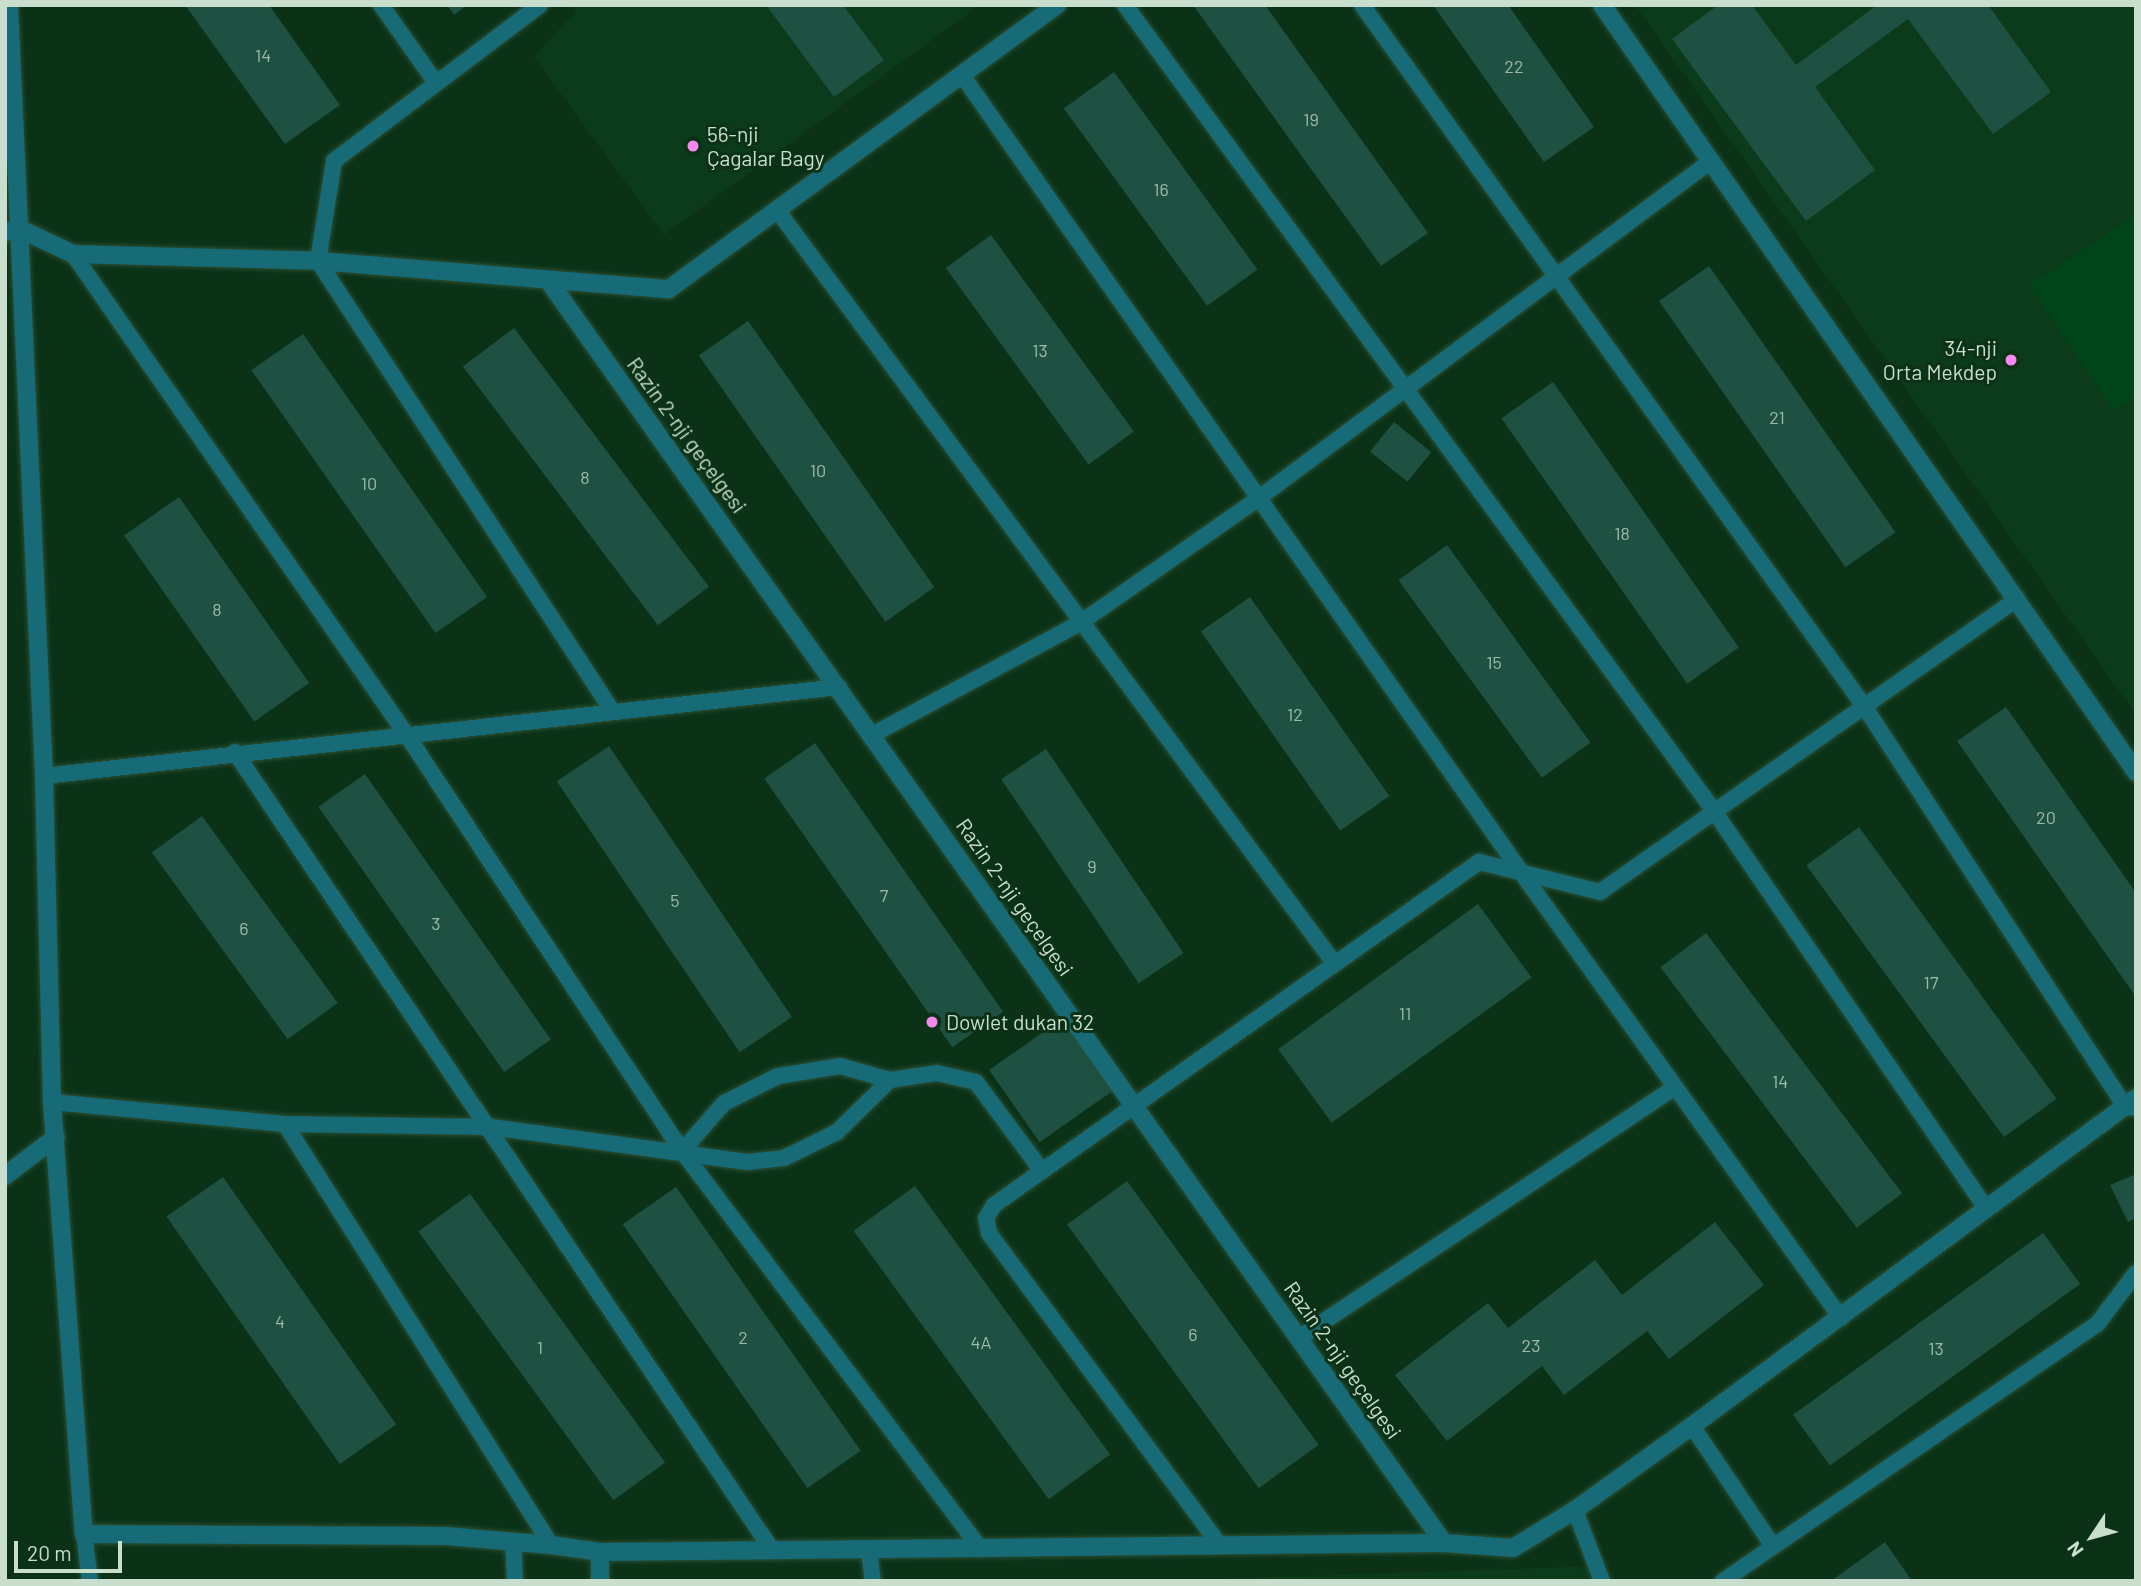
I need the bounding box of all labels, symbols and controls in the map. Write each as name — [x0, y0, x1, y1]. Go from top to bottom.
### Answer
house number: 14 — [255, 44, 271, 66]
house number: 22 — [1504, 55, 1524, 77]
house number: 19 — [1303, 108, 1319, 130]
place label: 56-nji Çagalar Bagy — [707, 121, 824, 171]
marker: 56-nji Çagalar Bagy — [685, 138, 701, 154]
house number: 16 — [1153, 178, 1169, 200]
place label: 34-nji Orta Mekdep — [1883, 335, 1997, 385]
house number: 13 — [1032, 339, 1048, 361]
street label: Razin 2-nji geçelgesi — [622, 352, 752, 518]
marker: 34-nji Orta Mekdep — [2003, 352, 2019, 368]
house number: 21 — [1769, 406, 1785, 428]
house number: 10 — [810, 459, 826, 481]
house number: 8 — [580, 466, 590, 488]
house number: 10 — [361, 472, 377, 494]
house number: 18 — [1614, 522, 1630, 544]
house number: 8 — [212, 598, 222, 620]
house number: 15 — [1486, 651, 1502, 673]
house number: 12 — [1287, 703, 1303, 725]
house number: 20 — [2036, 806, 2056, 828]
street label: Razin 2-nji geçelgesi — [951, 813, 1079, 981]
house number: 9 — [1087, 855, 1097, 877]
house number: 7 — [880, 884, 888, 906]
house number: 5 — [670, 889, 680, 911]
house number: 3 — [431, 912, 441, 934]
house number: 6 — [239, 917, 249, 939]
house number: 17 — [1924, 971, 1938, 993]
house number: 11 — [1399, 1002, 1411, 1024]
place label: Dowlet dukan 32 — [946, 1009, 1094, 1035]
marker: Dowlet dukan 32 — [924, 1014, 940, 1030]
house number: 14 — [1772, 1070, 1788, 1092]
street label: Razin 2-nji geçelgesi — [1279, 1276, 1407, 1444]
house number: 4 — [275, 1310, 285, 1332]
house number: 6 — [1188, 1323, 1198, 1345]
house number: 2 — [738, 1326, 748, 1348]
house number: 4A — [971, 1331, 991, 1353]
house number: 23 — [1522, 1334, 1540, 1356]
house number: 1 — [537, 1336, 543, 1358]
house number: 13 — [1928, 1337, 1944, 1359]
north arrow — [2057, 1502, 2127, 1572]
scale bar — [18, 1526, 126, 1570]
text: N — [2062, 1538, 2088, 1562]
text: 20 m — [27, 1540, 72, 1565]

